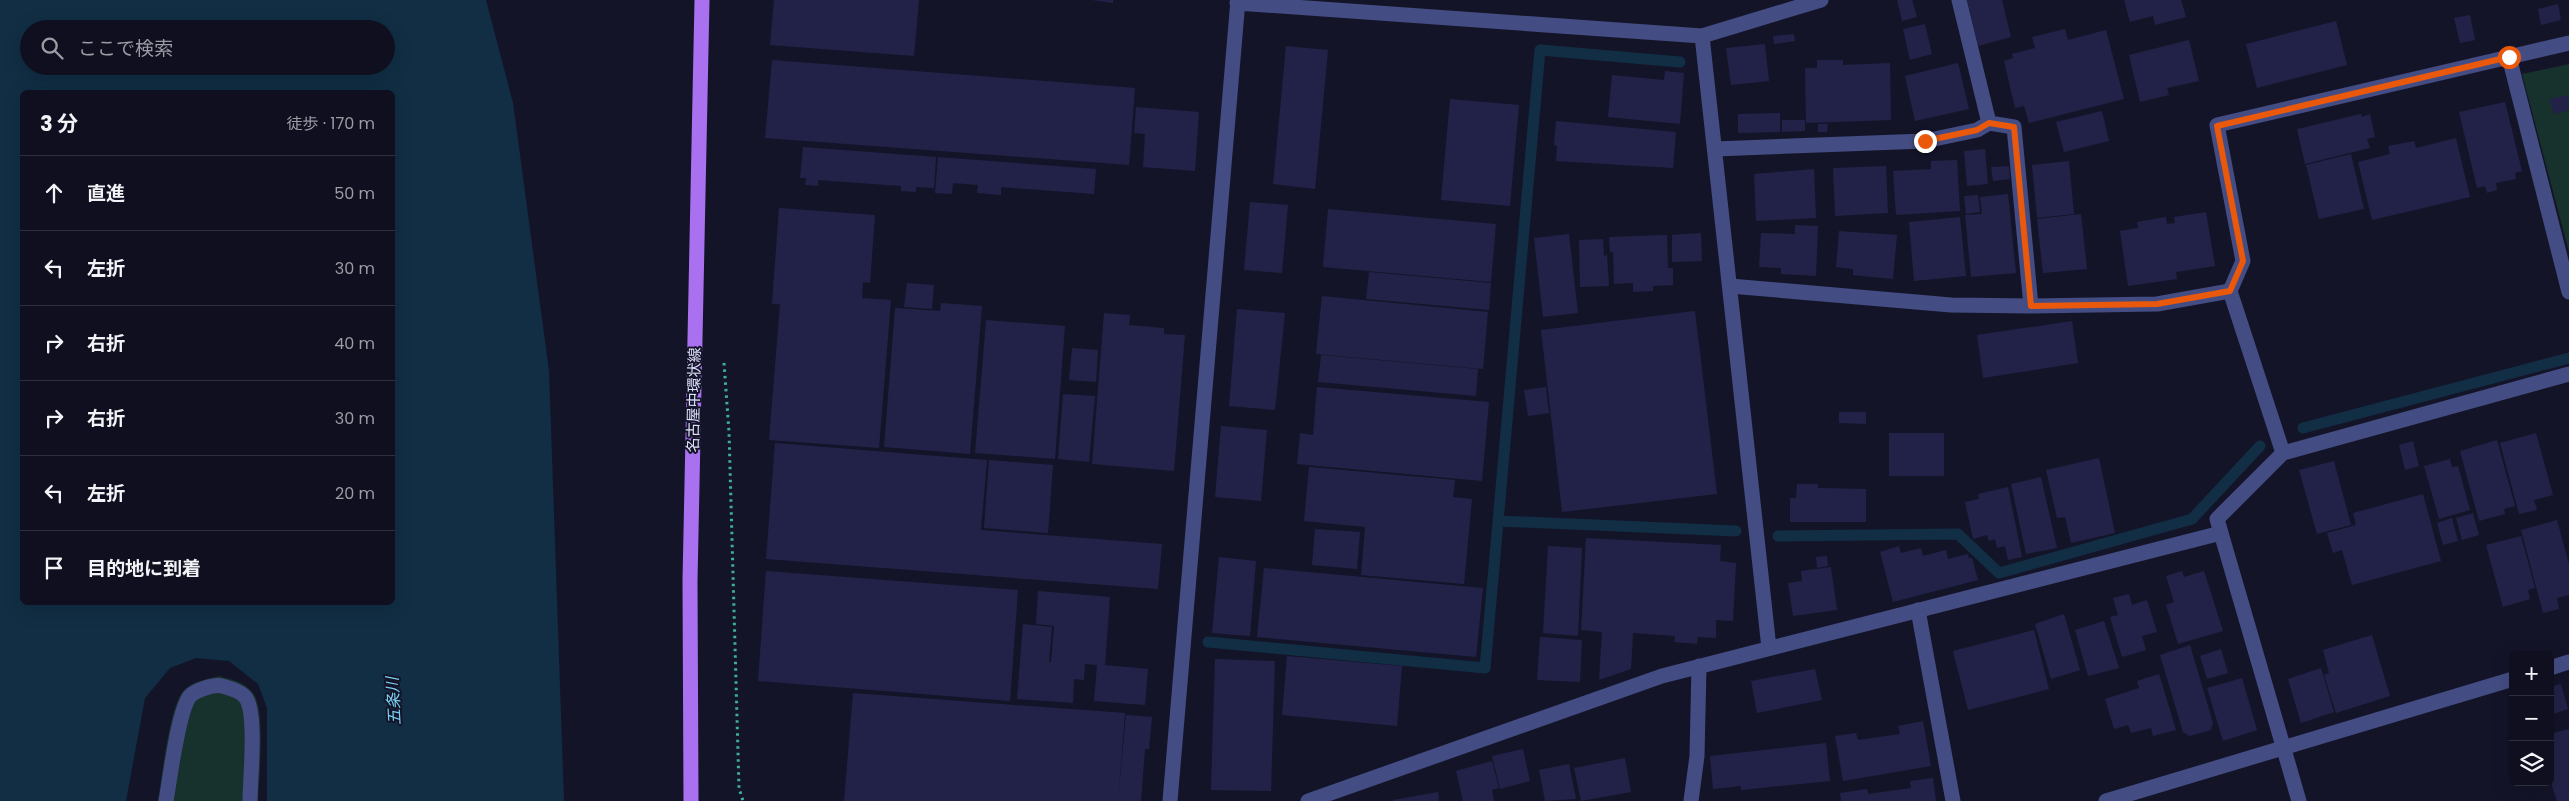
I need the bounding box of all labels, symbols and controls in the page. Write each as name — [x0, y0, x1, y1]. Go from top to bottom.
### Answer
search box — [20, 20, 395, 75]
icon: search — [38, 34, 66, 62]
text: ここで検索 — [78, 35, 173, 62]
route start — [2498, 46, 2521, 69]
text: 3 分 — [40, 109, 78, 138]
text: 徒歩 · 170 m — [286, 112, 375, 135]
route end — [1914, 130, 1937, 153]
icon: ahead — [40, 179, 68, 207]
text: 直進 — [87, 180, 125, 207]
text: 50 m — [334, 182, 375, 205]
icon: left — [40, 254, 68, 282]
text: 左折 — [87, 255, 125, 282]
text: 30 m — [335, 257, 375, 280]
icon: right — [40, 329, 68, 357]
text: 右折 — [87, 330, 125, 357]
text: 40 m — [334, 332, 375, 355]
street label: 名古屋中環状線 — [682, 347, 705, 453]
icon: right — [40, 404, 68, 432]
text: 右折 — [87, 405, 125, 432]
text: 30 m — [335, 407, 375, 430]
icon: left — [40, 479, 68, 507]
text: 左折 — [87, 480, 125, 507]
text: 20 m — [335, 482, 375, 505]
icon: arrive — [40, 554, 68, 582]
text: 目的地に到着 — [87, 555, 201, 582]
map controls — [2509, 651, 2554, 786]
button: + — [2509, 651, 2554, 696]
water label: 五条川 — [381, 674, 406, 726]
button: − — [2509, 696, 2554, 741]
button: layers — [2509, 741, 2554, 786]

